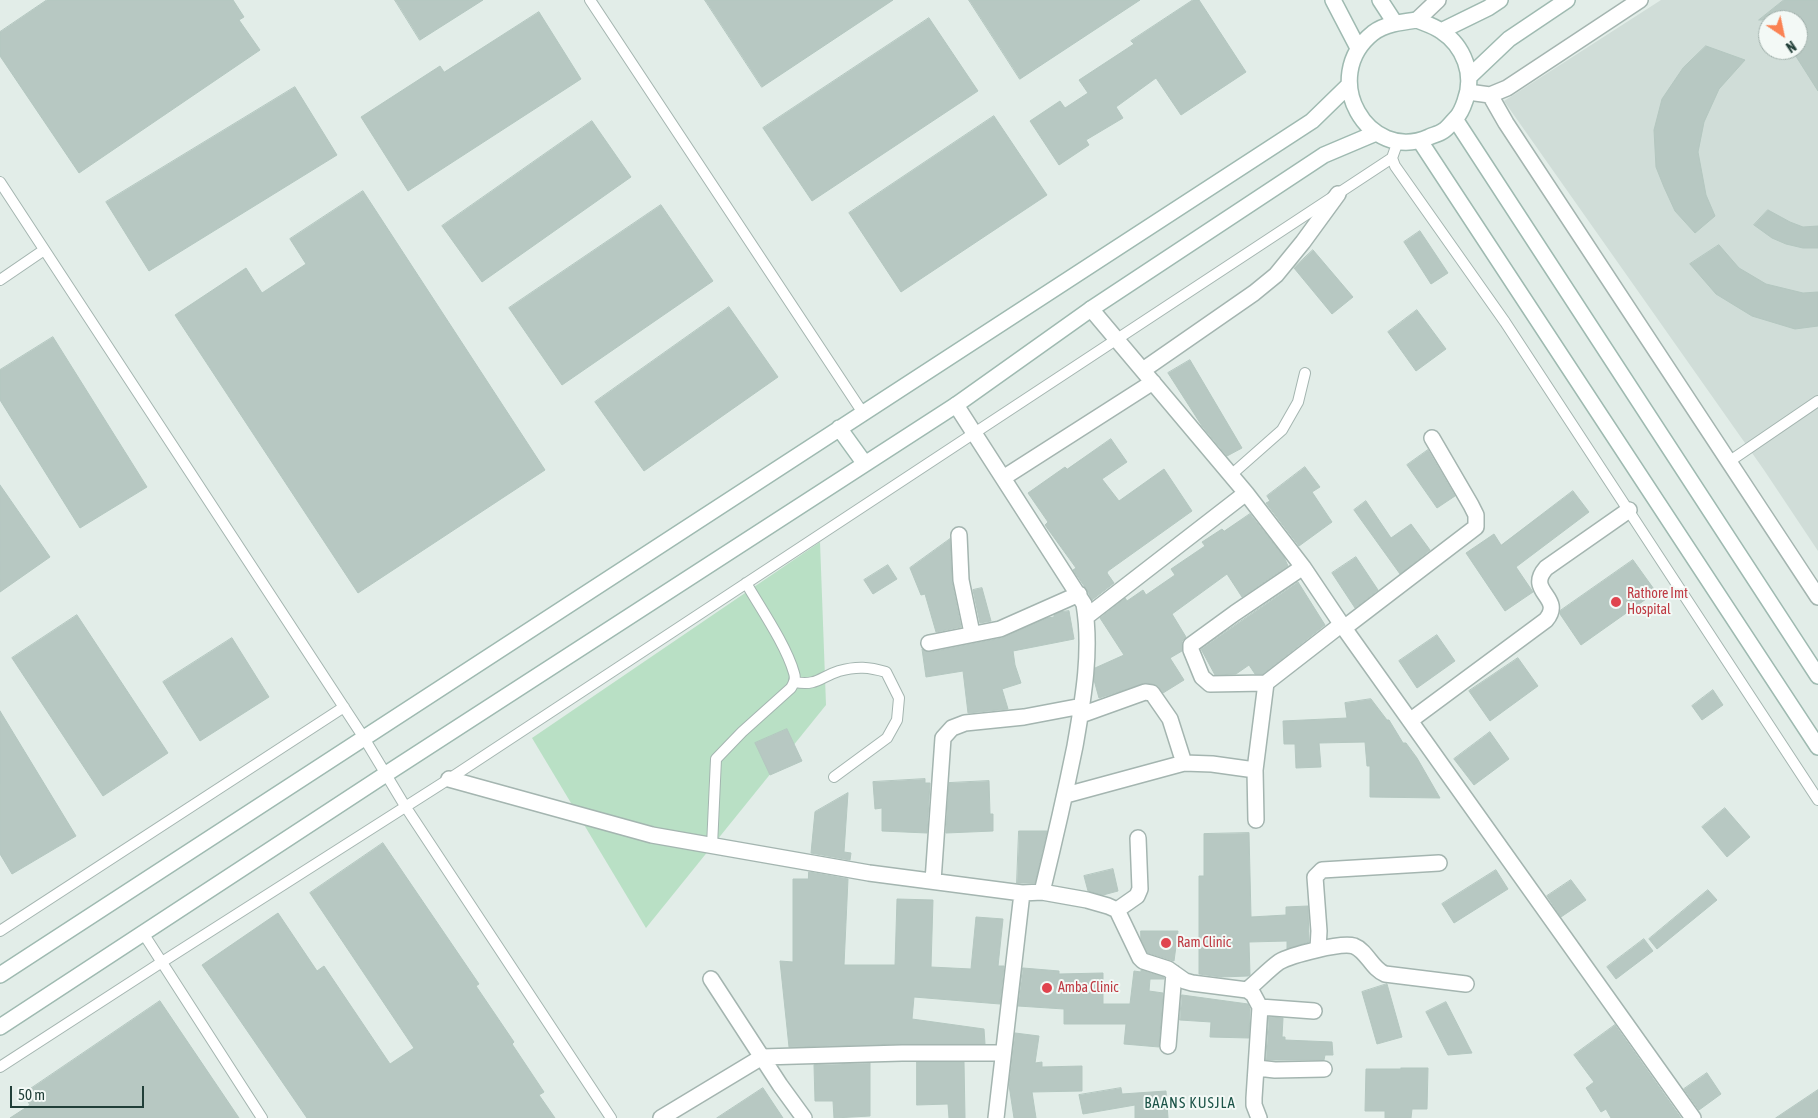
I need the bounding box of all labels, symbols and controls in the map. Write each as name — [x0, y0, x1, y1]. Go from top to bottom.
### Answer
north arrow — [1758, 10, 1808, 60]
text: N — [1783, 38, 1799, 56]
place label: Rathore Imt Hospital — [1627, 586, 1688, 618]
marker: Rathore Imt Hospital — [1609, 595, 1623, 609]
place label: Ram Clinic — [1177, 935, 1231, 951]
marker: Ram Clinic — [1159, 936, 1173, 950]
place label: Amba Clinic — [1058, 980, 1118, 996]
marker: Amba Clinic — [1040, 981, 1054, 995]
scale bar — [12, 1076, 146, 1108]
text: 50 m — [18, 1086, 45, 1103]
district label: BAANS KUSJLA — [1143, 1094, 1237, 1112]

